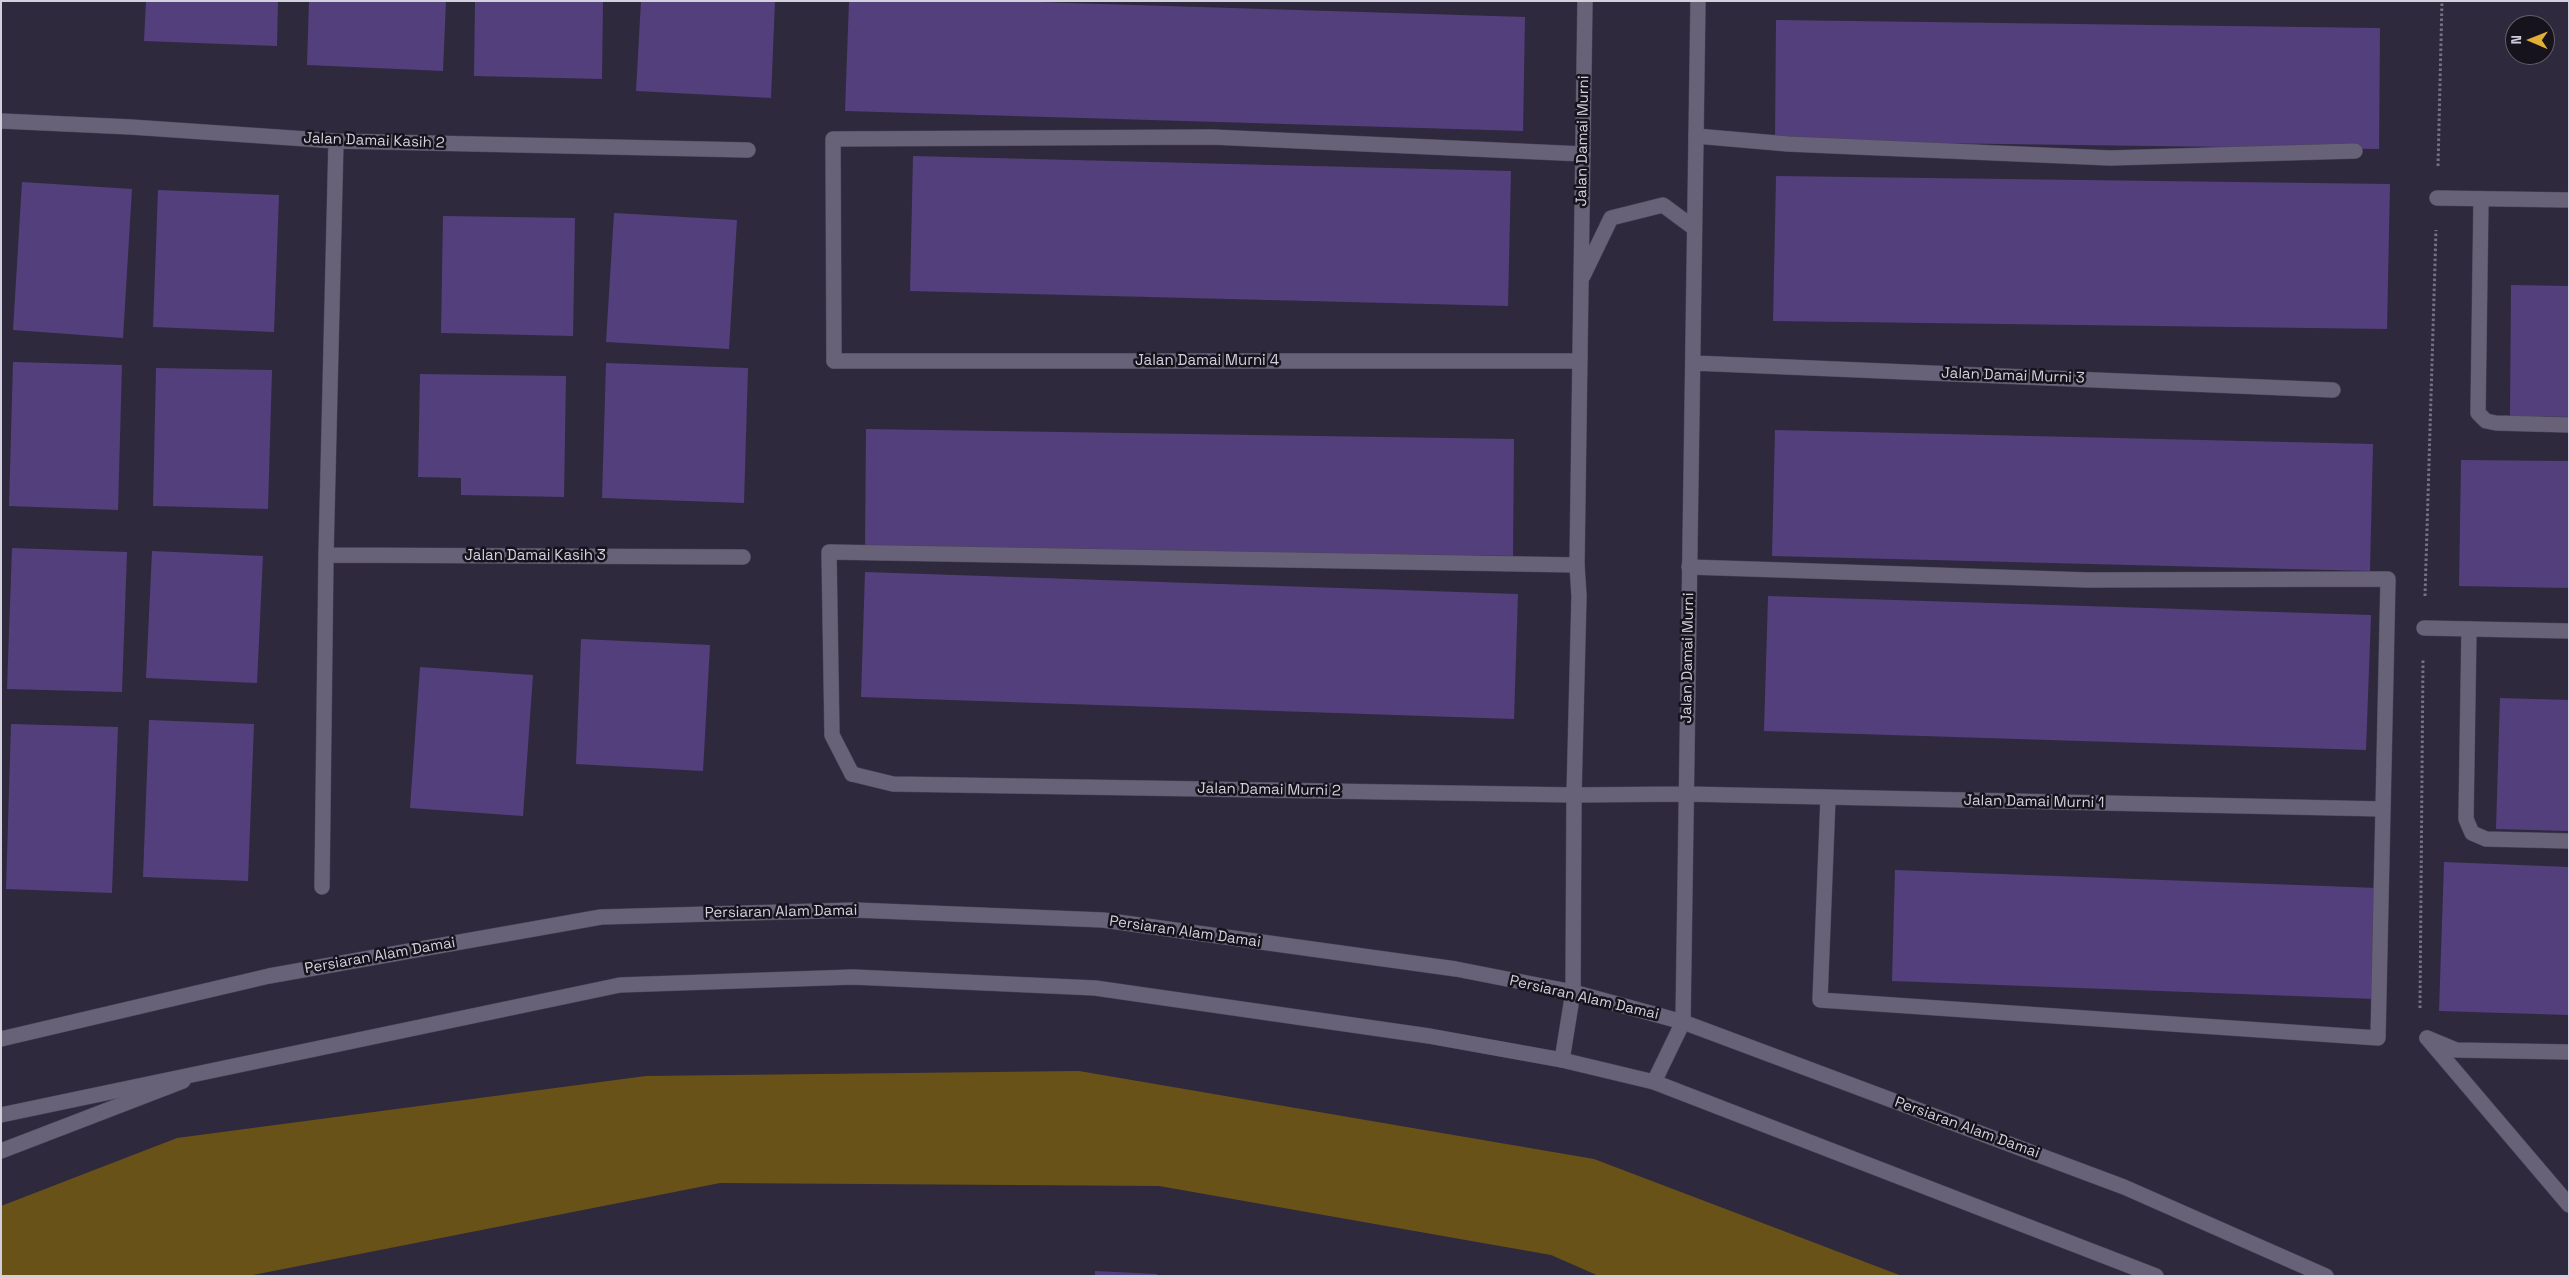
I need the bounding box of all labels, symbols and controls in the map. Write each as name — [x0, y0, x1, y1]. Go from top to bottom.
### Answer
north arrow — [2505, 15, 2555, 65]
text: N — [2507, 35, 2525, 45]
street label: Jalan Damai Murni — [1573, 75, 1593, 207]
street label: Jalan Damai Kasih 2 — [303, 130, 445, 152]
street label: Jalan Damai Murni 4 — [1135, 352, 1279, 370]
street label: Jalan Damai Murni 3 — [1941, 364, 2085, 388]
street label: Jalan Damai Kasih 3 — [464, 547, 606, 565]
street label: Jalan Damai Murni — [1678, 592, 1698, 724]
street label: Jalan Damai Murni 2 — [1197, 780, 1341, 800]
street label: Jalan Damai Murni 1 — [1963, 792, 2105, 812]
street label: Persiaran Alam Damai — [704, 902, 858, 922]
street label: Persiaran Alam Damai — [1108, 912, 1262, 952]
street label: Persiaran Alam Damai — [303, 934, 457, 978]
street label: Persiaran Alam Damai — [1508, 972, 1660, 1024]
street label: Persiaran Alam Damai — [1892, 1093, 2042, 1163]

